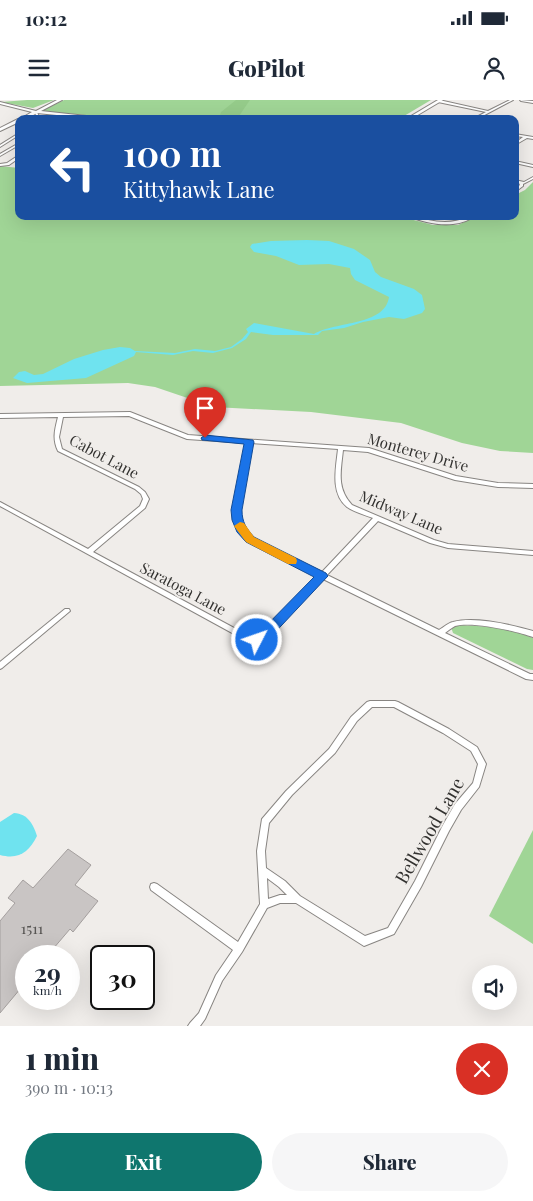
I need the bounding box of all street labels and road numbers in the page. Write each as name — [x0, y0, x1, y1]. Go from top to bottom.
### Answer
street label: Monterey Drive — [365, 428, 471, 476]
street label: Cabot Lane — [66, 429, 143, 483]
street label: Midway Lane — [357, 486, 446, 539]
street label: Saratoga Lane — [137, 557, 230, 619]
street label: Bellwood Lane — [389, 773, 469, 888]

